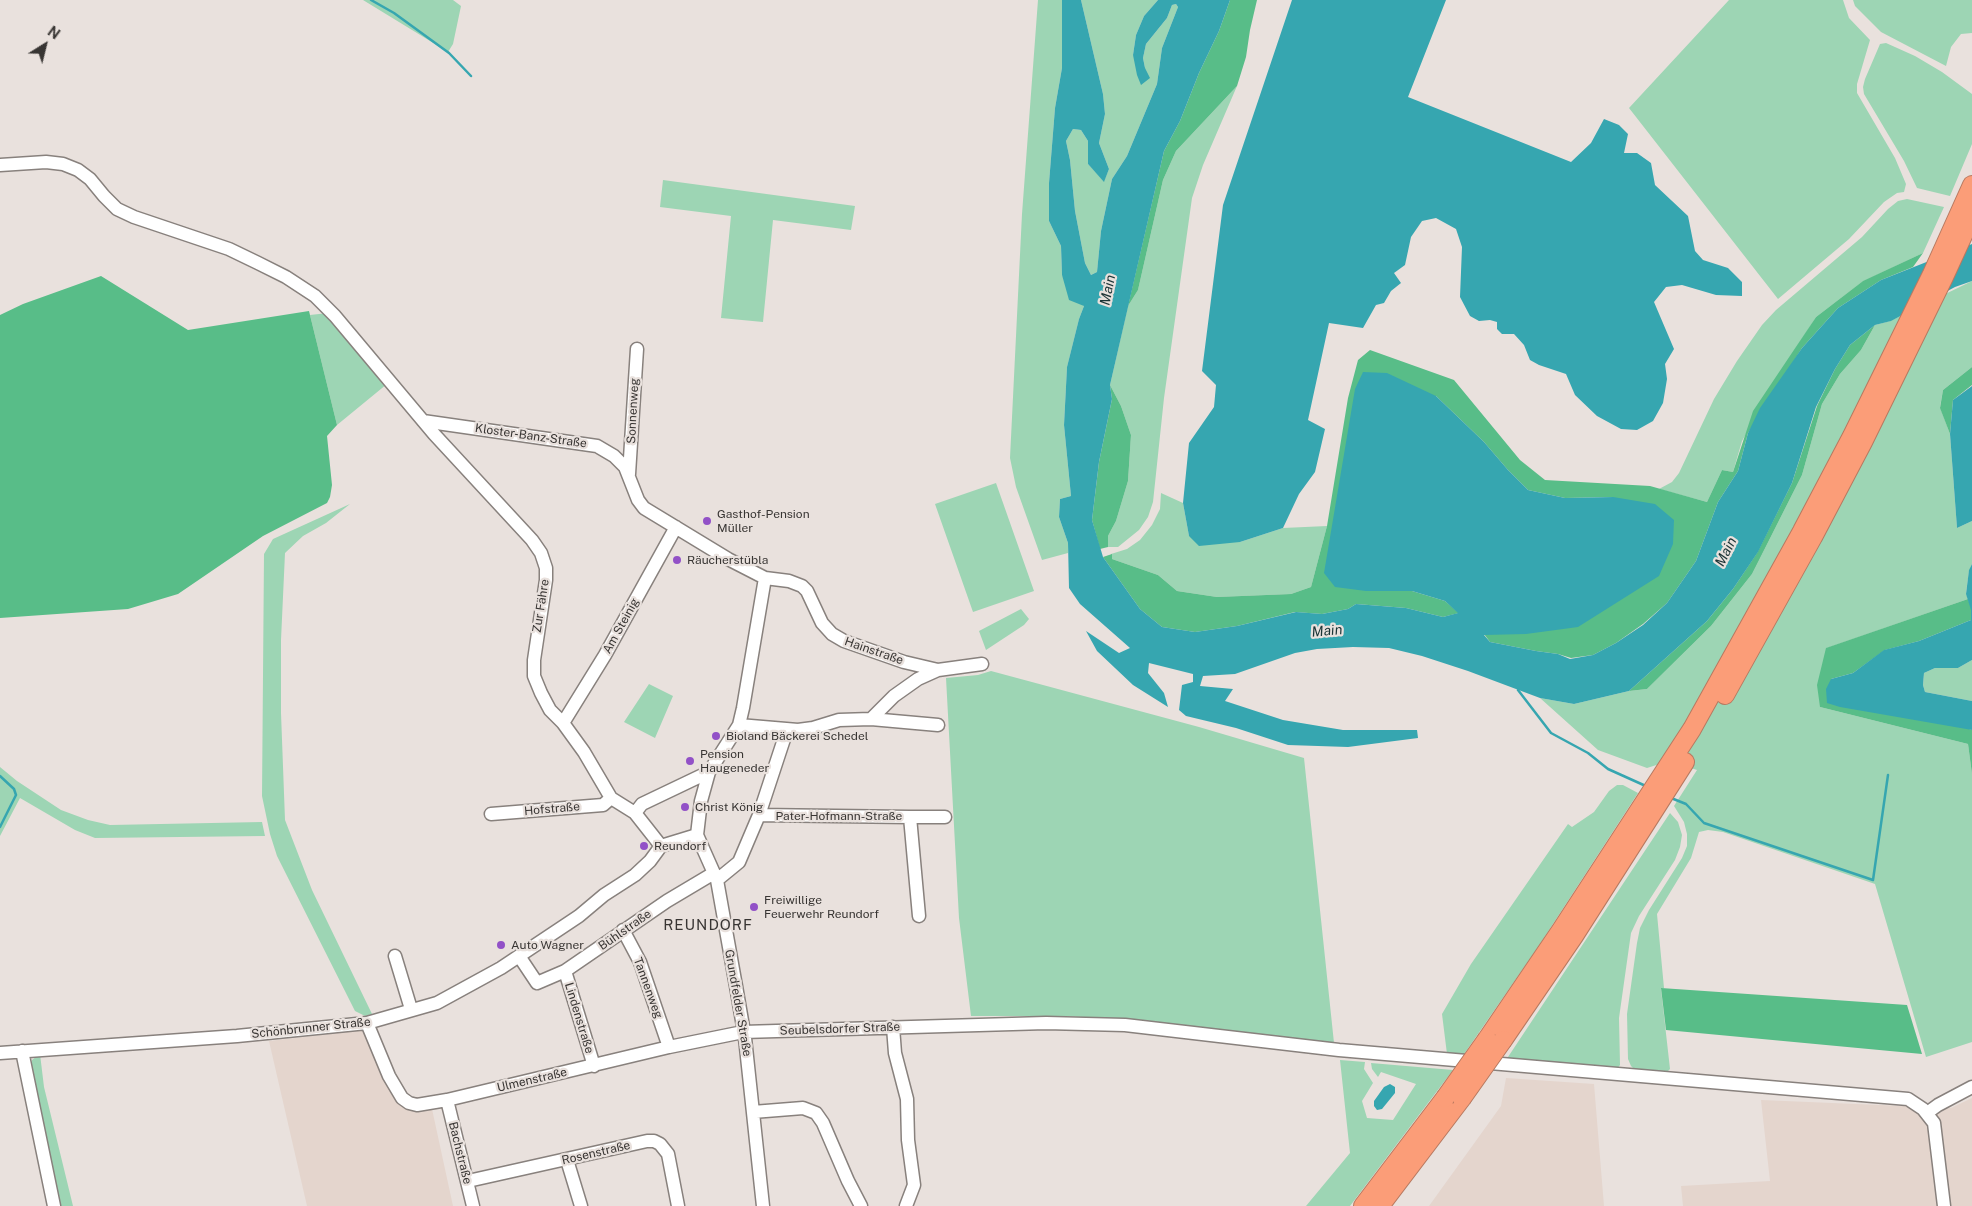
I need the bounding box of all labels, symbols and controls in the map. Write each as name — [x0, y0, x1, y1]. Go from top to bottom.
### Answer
north arrow — [20, 20, 70, 70]
text: N — [45, 23, 63, 43]
water label: Main — [1097, 273, 1119, 307]
street label: Sonnenweg — [624, 378, 642, 444]
street label: Kloster-Banz-Straße — [474, 421, 588, 451]
place label: Gasthof-Pension Müller — [717, 507, 810, 535]
marker: Gasthof-Pension Müller — [701, 515, 713, 527]
water label: Main — [1712, 535, 1740, 569]
place label: Räucherstübla — [687, 553, 768, 567]
marker: Räucherstübla — [671, 554, 683, 566]
street label: Zur Fähre — [530, 578, 552, 634]
street label: Am Steinig — [600, 596, 642, 656]
water label: Main — [1311, 621, 1343, 641]
street label: Hainstraße — [843, 634, 905, 668]
place label: Bioland Bäckerei Schedel — [726, 729, 868, 743]
marker: Bioland Bäckerei Schedel — [710, 730, 722, 742]
place label: Pension Haugeneder — [700, 747, 769, 775]
marker: Pension Haugeneder — [684, 755, 696, 767]
street label: Hofstraße — [524, 799, 580, 819]
place label: Christ König — [695, 800, 763, 814]
marker: Christ König — [679, 801, 691, 813]
street label: Pater-Hofmann-Straße — [776, 809, 902, 823]
place label: Reundorf — [654, 839, 706, 853]
marker: Reundorf — [638, 840, 650, 852]
place label: Freiwillige Feuerwehr Reundorf — [764, 893, 879, 921]
marker: Freiwillige Feuerwehr Reundorf — [748, 901, 760, 913]
street label: Bühlstraße — [596, 907, 654, 953]
district label: REUNDORF — [662, 916, 754, 934]
place label: Auto Wagner — [511, 938, 584, 952]
marker: Auto Wagner — [495, 939, 507, 951]
street label: Grundfelder Straße — [721, 948, 755, 1058]
street label: Tannenweg — [630, 956, 666, 1020]
street label: Lindenstraße — [561, 981, 597, 1055]
street label: Schönbrunner Straße — [251, 1015, 371, 1041]
street label: Seubelsdorfer Straße — [779, 1020, 901, 1038]
street label: Ulmenstraße — [495, 1065, 569, 1095]
street label: Bachstraße — [445, 1120, 475, 1186]
street label: Rosenstraße — [560, 1138, 632, 1168]

